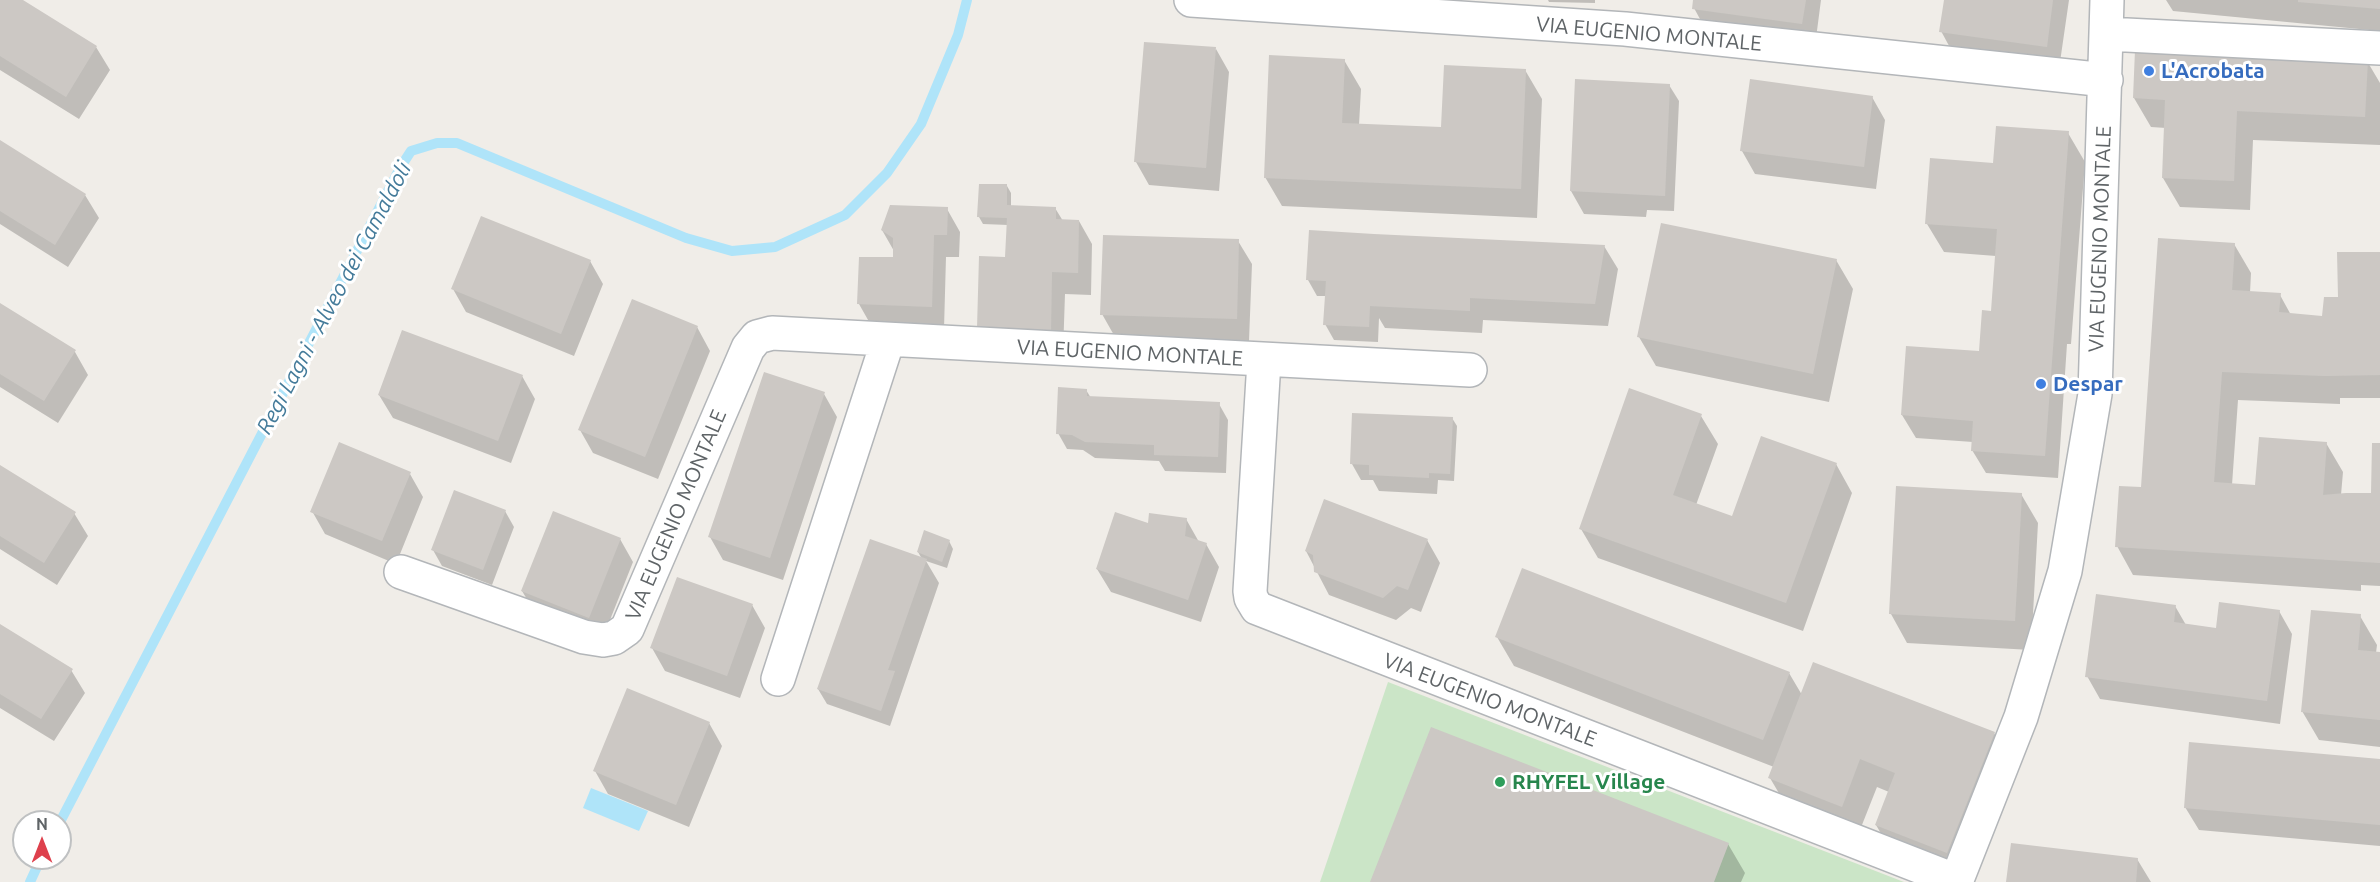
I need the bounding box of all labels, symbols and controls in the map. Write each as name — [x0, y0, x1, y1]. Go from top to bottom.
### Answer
street label: VIA EUGENIO MONTALE — [1535, 12, 1763, 56]
place label: L'Acrobata — [2161, 58, 2265, 84]
marker: L'Acrobata — [2142, 64, 2156, 78]
street label: VIA EUGENIO MONTALE — [2083, 125, 2117, 353]
water label: Regi Lagni - Alveo dei Camaldoli — [251, 157, 417, 439]
street label: VIA EUGENIO MONTALE — [1016, 334, 1244, 372]
place label: Despar — [2053, 371, 2123, 397]
marker: Despar — [2034, 377, 2048, 391]
street label: VIA EUGENIO MONTALE — [620, 406, 732, 624]
street label: VIA EUGENIO MONTALE — [1380, 648, 1600, 752]
place label: RHYFEL Village — [1512, 769, 1665, 795]
marker: RHYFEL Village — [1493, 775, 1507, 789]
north arrow — [12, 810, 72, 870]
text: N — [36, 815, 48, 833]

